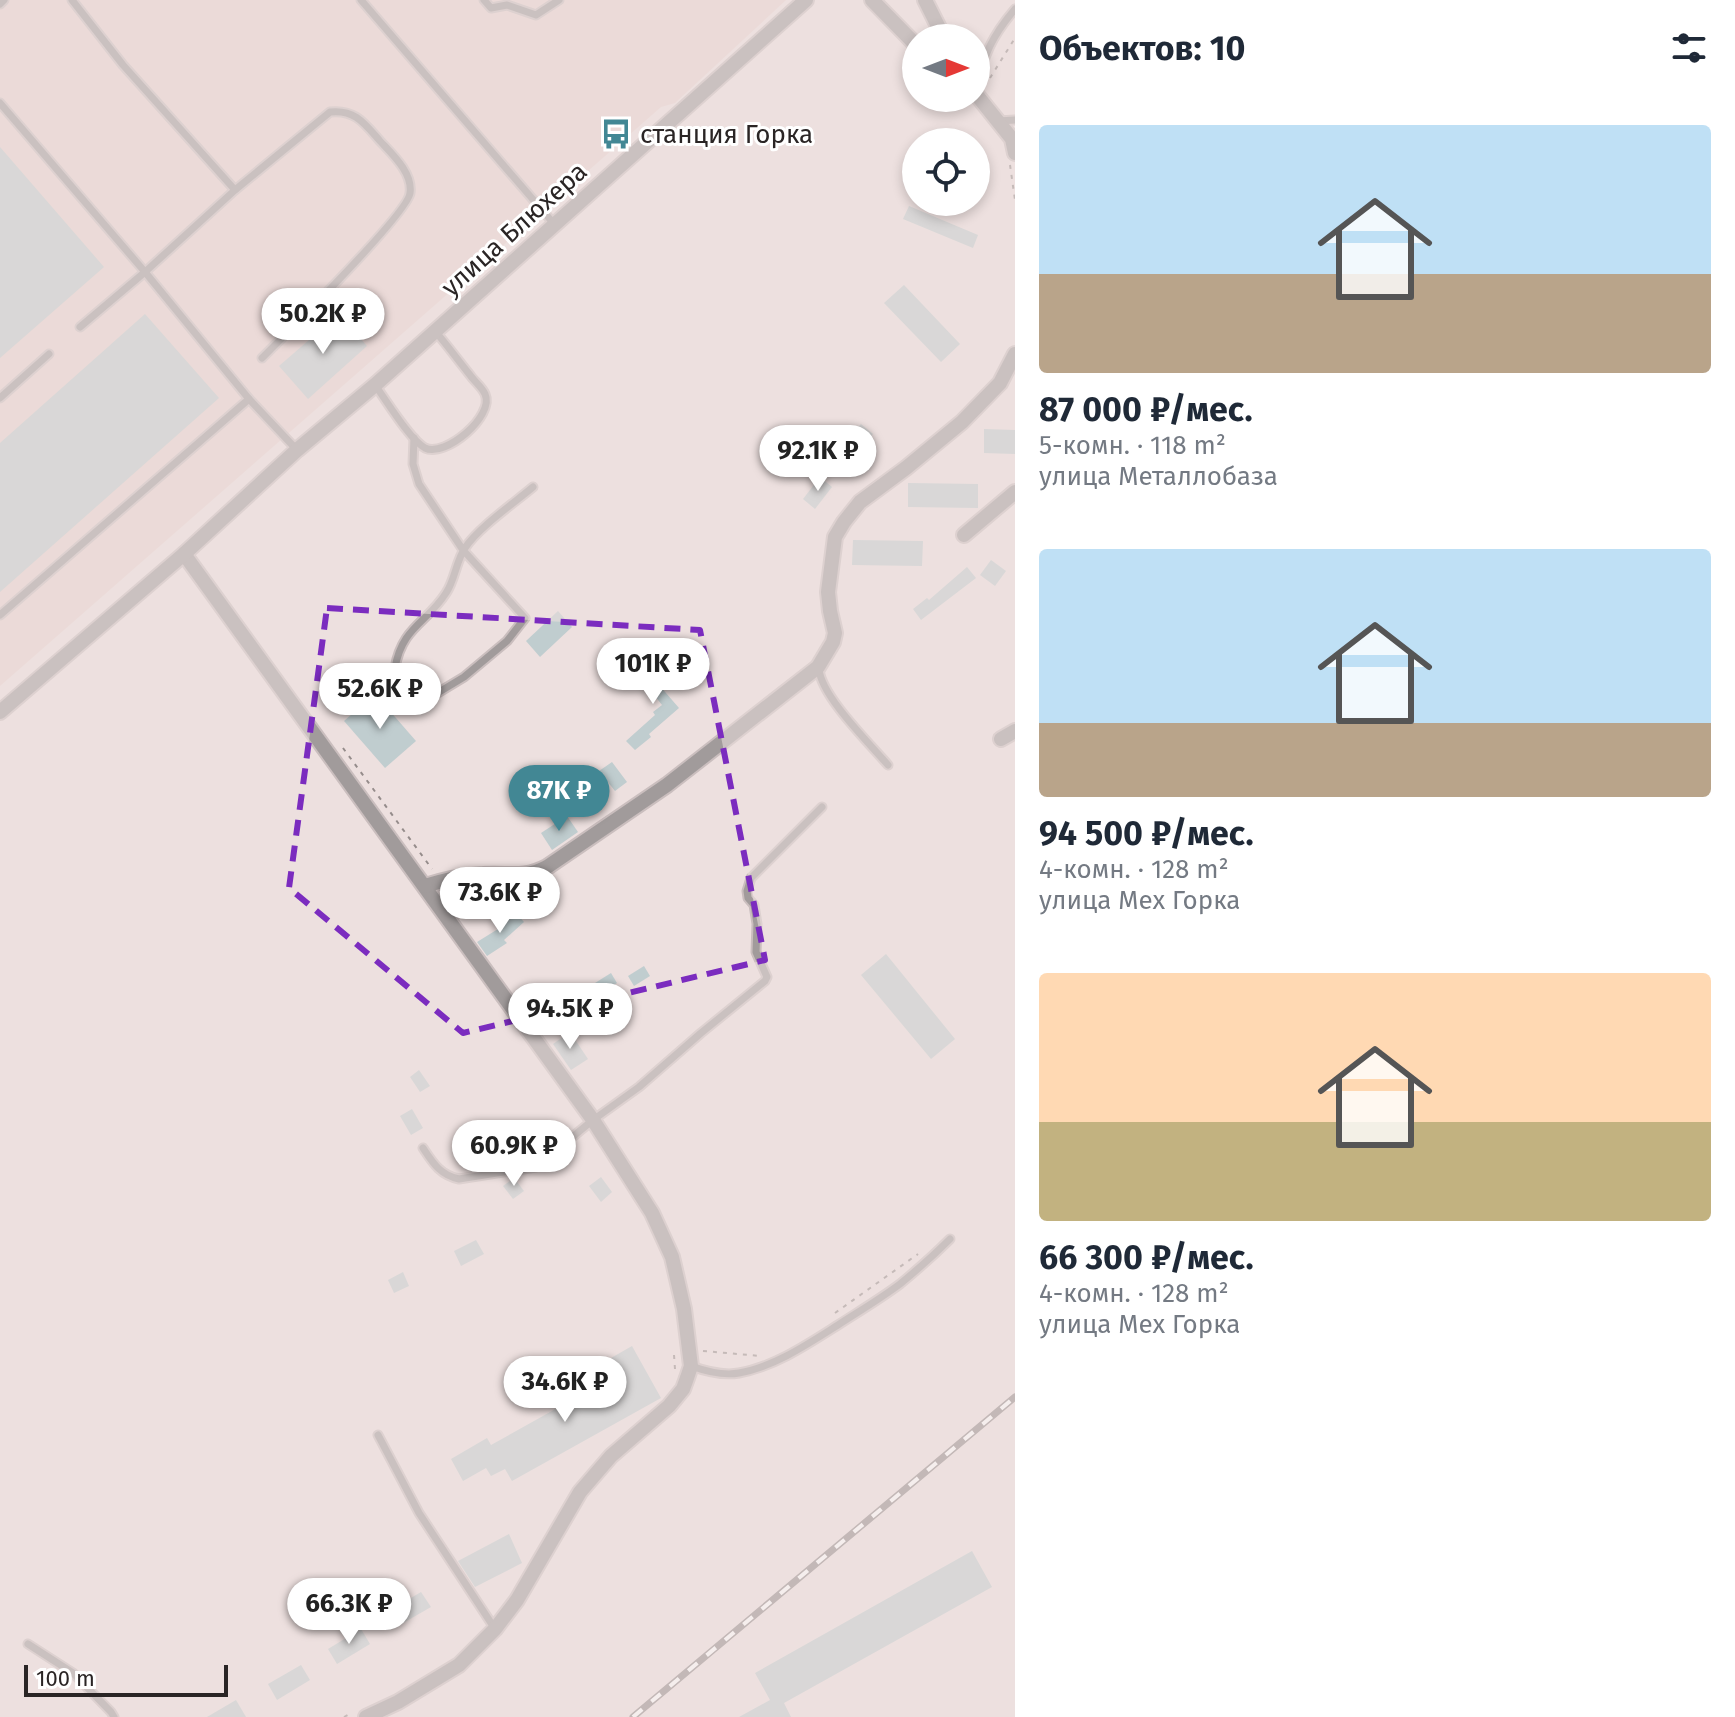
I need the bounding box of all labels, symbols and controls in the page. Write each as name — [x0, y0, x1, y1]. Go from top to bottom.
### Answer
north arrow — [902, 24, 990, 112]
map controls — [902, 24, 990, 216]
icon: filters — [1667, 26, 1711, 70]
text: Объектов: 10 — [1039, 28, 1245, 69]
bus stop icon: станция Горка — [599, 117, 633, 151]
place label: станция Горка — [640, 119, 813, 150]
button: locate — [902, 128, 990, 216]
street label: улица Блюхера — [435, 156, 594, 303]
icon: home — [1303, 177, 1447, 321]
pin: 50.2K ₽ — [249, 288, 397, 356]
text: 50.2K ₽ — [280, 298, 366, 329]
text: 87 000 ₽/мес. — [1039, 389, 1253, 430]
pin: 92.1K ₽ — [744, 425, 892, 493]
text: 5-комн. · 118 m² — [1039, 430, 1226, 461]
text: 92.1K ₽ — [777, 435, 859, 466]
text: улица Металлобаза — [1039, 461, 1278, 492]
icon: home — [1303, 601, 1447, 745]
pin: 101K ₽ — [588, 638, 718, 706]
text: 101K ₽ — [615, 648, 691, 679]
pin: 52.6K ₽ — [306, 663, 454, 731]
text: 52.6K ₽ — [337, 673, 423, 704]
pin: 87K ₽ — [503, 765, 615, 833]
text: 87K ₽ — [527, 775, 591, 806]
text: 94 500 ₽/мес. — [1039, 813, 1254, 854]
text: 4-комн. · 128 m² — [1039, 854, 1229, 885]
pin: 73.6K ₽ — [426, 867, 574, 935]
text: 73.6K ₽ — [458, 877, 542, 908]
text: улица Мех Горка — [1039, 885, 1240, 916]
pin: 94.5K ₽ — [496, 983, 644, 1051]
text: 94.5K ₽ — [526, 993, 614, 1024]
icon: home — [1303, 1025, 1447, 1169]
pin: 60.9K ₽ — [440, 1120, 588, 1188]
text: 60.9K ₽ — [470, 1130, 558, 1161]
text: 66 300 ₽/мес. — [1039, 1237, 1254, 1278]
text: 4-комн. · 128 m² — [1039, 1278, 1229, 1309]
text: улица Мех Горка — [1039, 1309, 1240, 1340]
pin: 34.6K ₽ — [491, 1356, 639, 1424]
text: 34.6K ₽ — [522, 1366, 608, 1397]
pin: 66.3K ₽ — [275, 1578, 423, 1646]
text: 66.3K ₽ — [305, 1588, 393, 1619]
scale bar — [24, 1661, 228, 1697]
text: 100 m — [36, 1665, 95, 1692]

